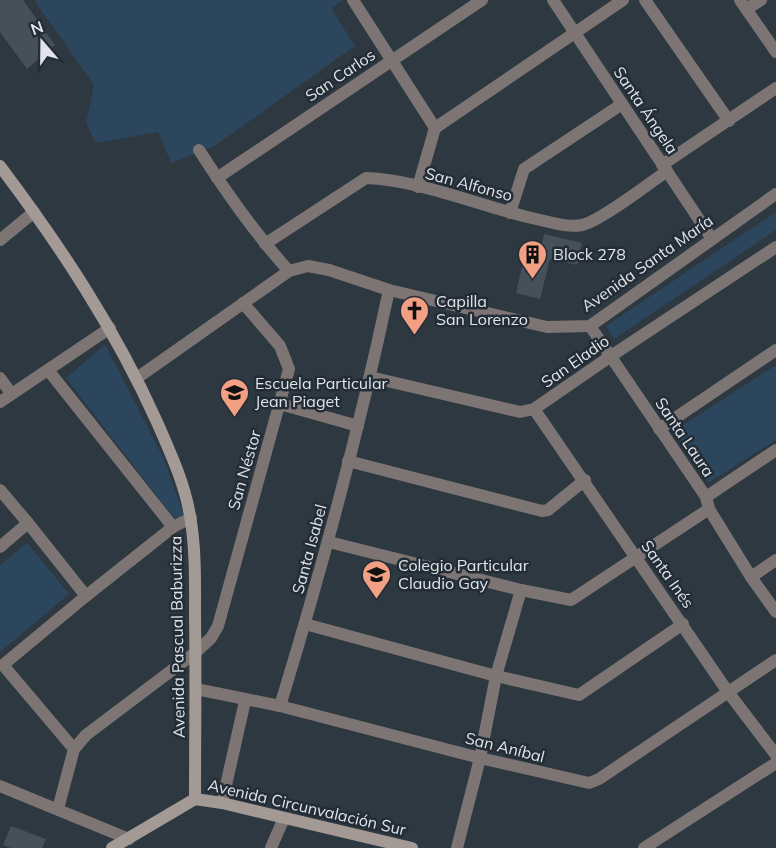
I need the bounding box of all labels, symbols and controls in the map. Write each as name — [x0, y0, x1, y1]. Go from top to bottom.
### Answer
north arrow — [12, 12, 72, 72]
text: N — [28, 16, 46, 39]
street label: San Carlos — [301, 44, 379, 106]
street label: Santa Ángela — [609, 62, 683, 158]
street label: San Alfonso — [423, 163, 515, 205]
street label: Avenida Santa María — [577, 210, 717, 316]
building icon: Block 278 — [516, 238, 548, 280]
place label: Block 278 — [553, 244, 626, 264]
place label: Capilla San Lorenzo — [436, 291, 528, 329]
church icon: Capilla San Lorenzo — [399, 294, 431, 336]
street label: San Eladio — [537, 330, 613, 392]
place label: Escuela Particular Jean Piaget — [255, 373, 387, 411]
school or university icon: Escuela Particular Jean Piaget — [218, 376, 250, 418]
street label: Santa Laura — [651, 394, 719, 480]
street label: San Néstor — [223, 428, 265, 512]
street label: Santa Isabel — [287, 502, 331, 596]
street label: Avenida Pascual Baburizza — [165, 536, 189, 738]
street label: Santa Inés — [637, 536, 699, 612]
place label: Colegio Particular Claudio Gay — [398, 555, 529, 593]
school or university icon: Colegio Particular Claudio Gay — [361, 558, 393, 600]
street label: San Aníbal — [463, 727, 547, 767]
street label: Avenida Circunvalación Sur — [206, 774, 408, 840]

